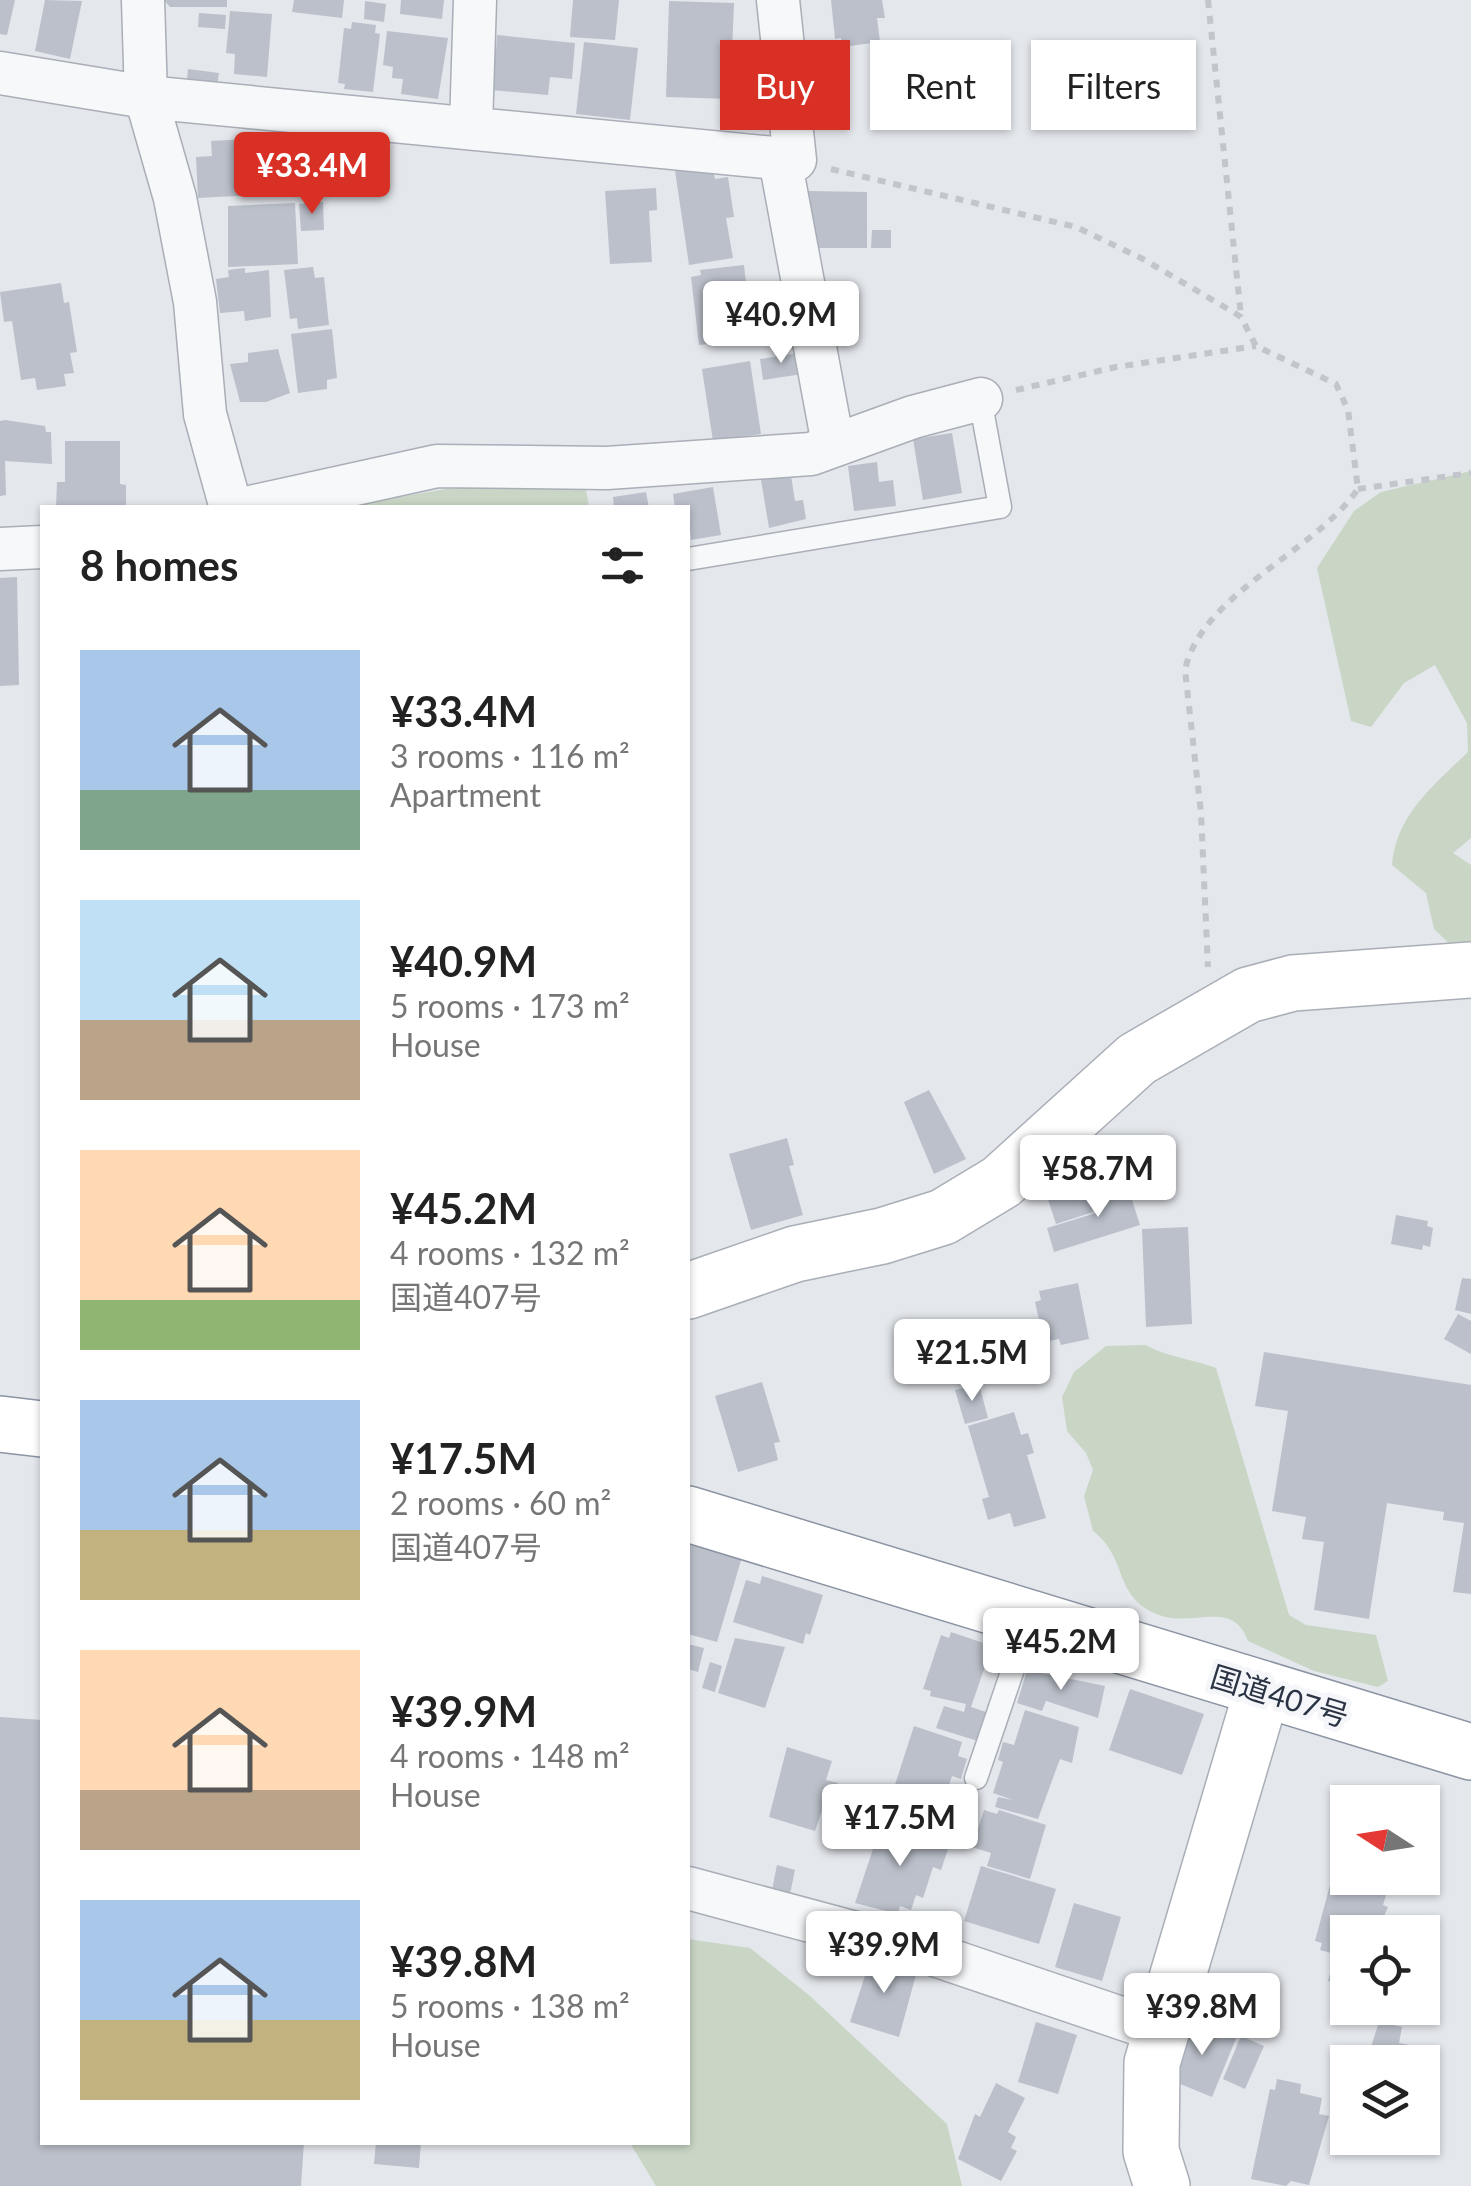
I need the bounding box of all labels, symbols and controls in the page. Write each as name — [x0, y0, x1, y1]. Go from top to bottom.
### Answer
chip: Buy — [720, 40, 850, 130]
chip: Rent — [870, 40, 1011, 130]
chip: Filters — [1031, 40, 1196, 130]
pin: ¥33.4M — [231, 132, 393, 217]
text: ¥33.4M — [256, 145, 368, 184]
pin: ¥40.9M — [700, 281, 862, 366]
text: ¥40.9M — [725, 294, 837, 333]
icon: filters — [595, 538, 650, 593]
text: 8 homes — [80, 540, 238, 590]
text: ¥33.4M — [390, 686, 537, 736]
icon: home — [160, 690, 280, 810]
text: 3 rooms · 116 m² — [390, 736, 630, 775]
text: Apartment — [390, 775, 541, 814]
text: ¥40.9M — [390, 936, 537, 986]
icon: home — [160, 940, 280, 1060]
text: 5 rooms · 173 m² — [390, 986, 630, 1025]
text: House — [390, 1025, 481, 1064]
pin: ¥58.7M — [1017, 1135, 1179, 1220]
text: ¥58.7M — [1042, 1148, 1154, 1187]
text: ¥45.2M — [390, 1183, 537, 1233]
icon: home — [160, 1190, 280, 1310]
text: 4 rooms · 132 m² — [390, 1233, 630, 1272]
text: 国道407号 — [390, 1277, 542, 1316]
pin: ¥21.5M — [891, 1319, 1053, 1404]
text: ¥21.5M — [916, 1332, 1028, 1371]
text: ¥17.5M — [390, 1433, 537, 1483]
icon: home — [160, 1440, 280, 1560]
text: 2 rooms · 60 m² — [390, 1483, 611, 1522]
text: 国道407号 — [390, 1527, 542, 1566]
pin: ¥45.2M — [980, 1608, 1142, 1693]
text: ¥45.2M — [1005, 1621, 1117, 1660]
street label: 国道407号 — [1207, 1657, 1353, 1733]
text: ¥39.9M — [390, 1686, 537, 1736]
icon: home — [160, 1690, 280, 1810]
text: 4 rooms · 148 m² — [390, 1736, 630, 1775]
text: House — [390, 1775, 481, 1814]
pin: ¥17.5M — [819, 1784, 981, 1869]
north arrow — [1330, 1785, 1440, 1895]
map controls — [1330, 1785, 1440, 2155]
text: ¥17.5M — [844, 1797, 956, 1836]
pin: ¥39.9M — [803, 1911, 965, 1996]
button: locate — [1330, 1915, 1440, 2025]
text: ¥39.9M — [828, 1924, 940, 1963]
text: ¥39.8M — [390, 1936, 537, 1986]
icon: home — [160, 1940, 280, 2060]
pin: ¥39.8M — [1121, 1973, 1283, 2058]
text: 5 rooms · 138 m² — [390, 1986, 630, 2025]
text: ¥39.8M — [1146, 1986, 1258, 2025]
text: House — [390, 2025, 481, 2064]
button: layers — [1330, 2045, 1440, 2155]

